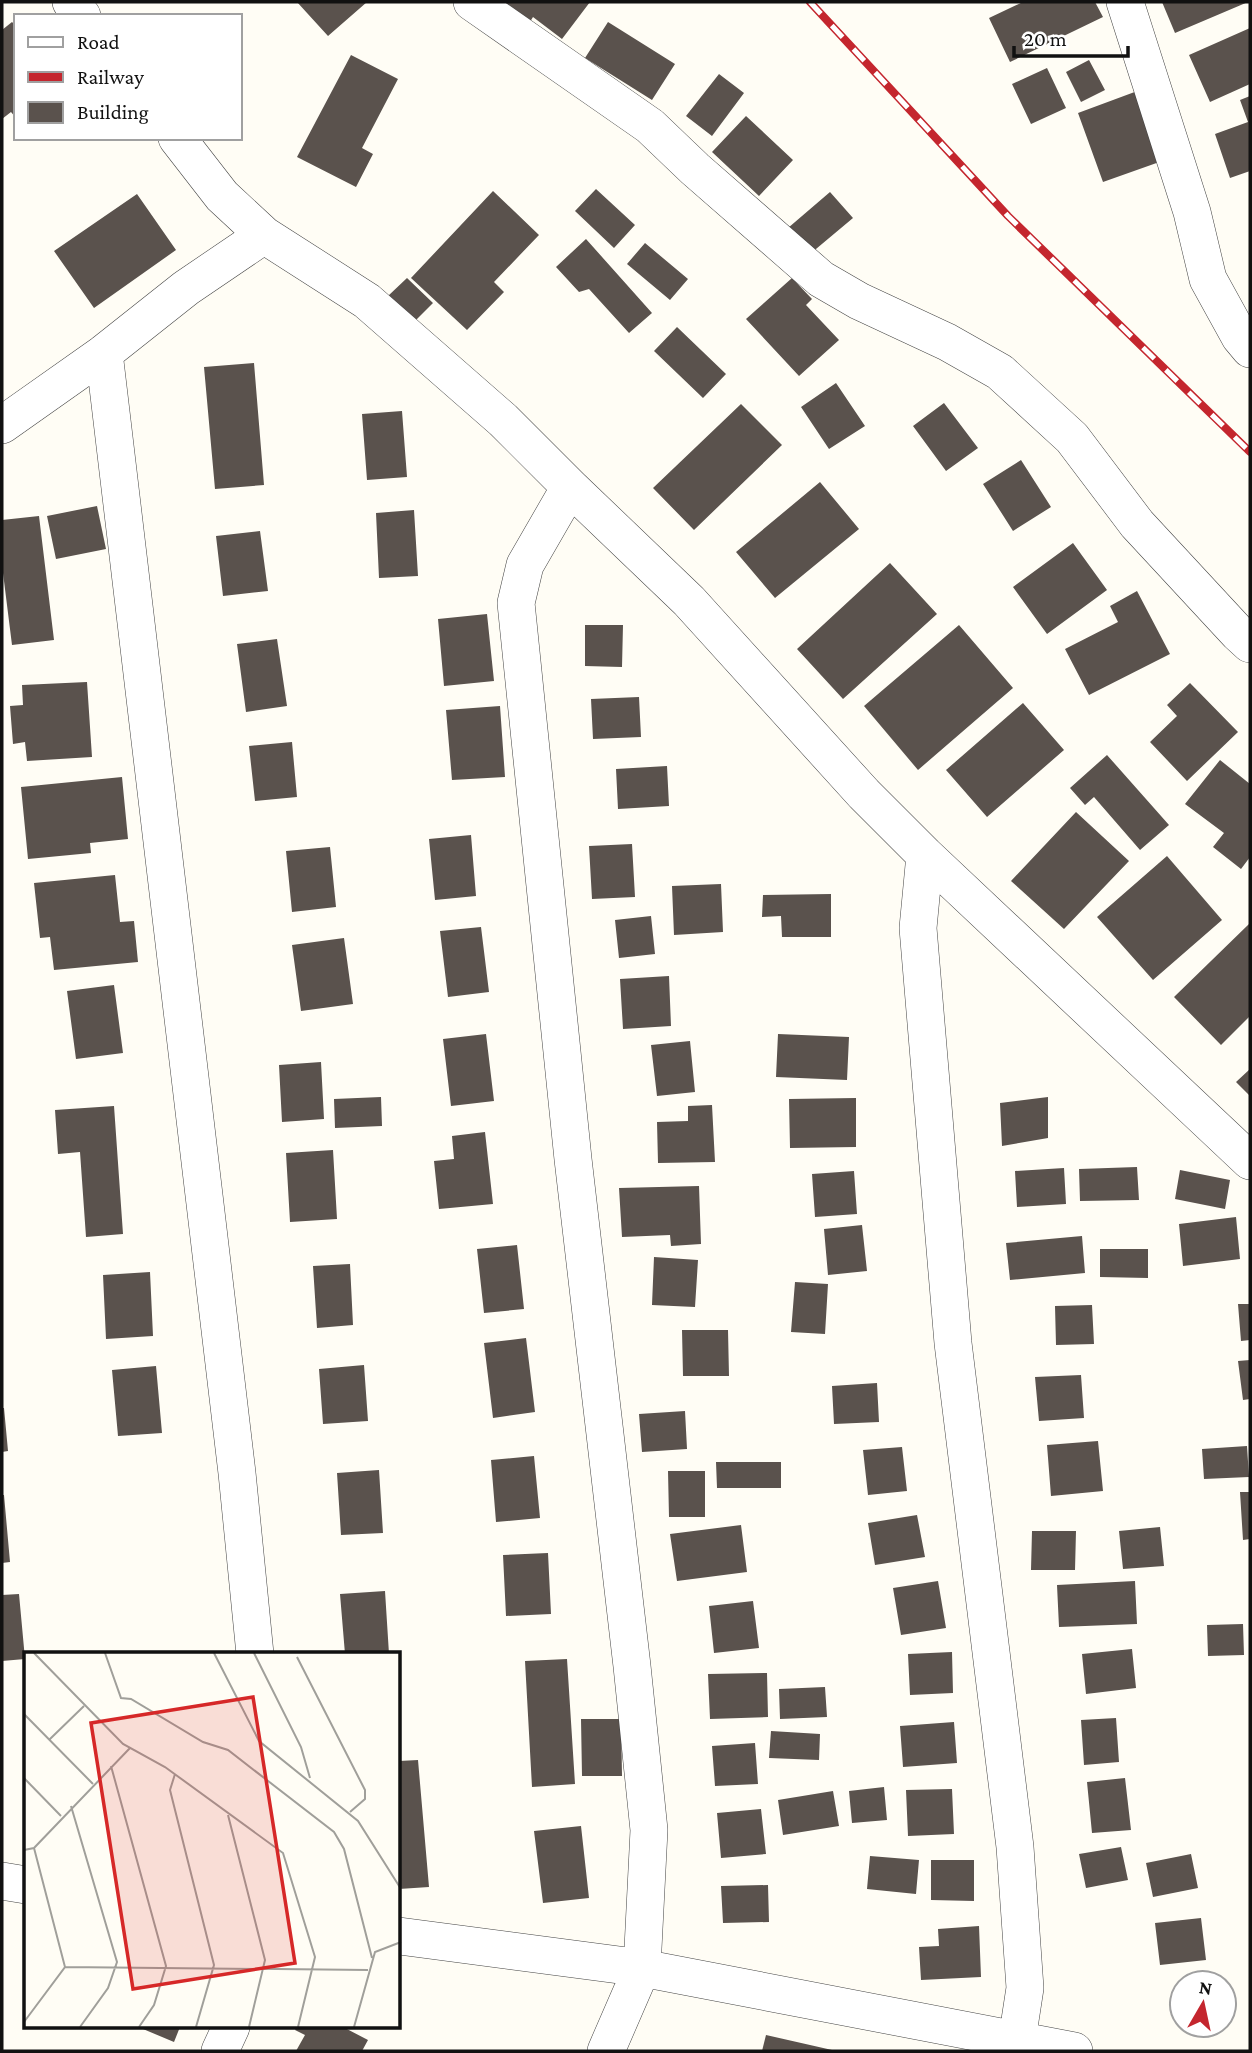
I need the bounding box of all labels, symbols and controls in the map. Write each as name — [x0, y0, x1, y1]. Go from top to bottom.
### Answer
legend — [14, 14, 242, 140]
scale bar — [1014, 14, 1128, 58]
text: 20 m — [1024, 27, 1067, 51]
text: Road — [77, 30, 120, 54]
text: Railway — [77, 65, 144, 89]
text: Building — [77, 100, 149, 124]
inset map — [24, 1652, 401, 2028]
north arrow — [1168, 1969, 1238, 2039]
text: N — [1198, 1976, 1214, 1999]

